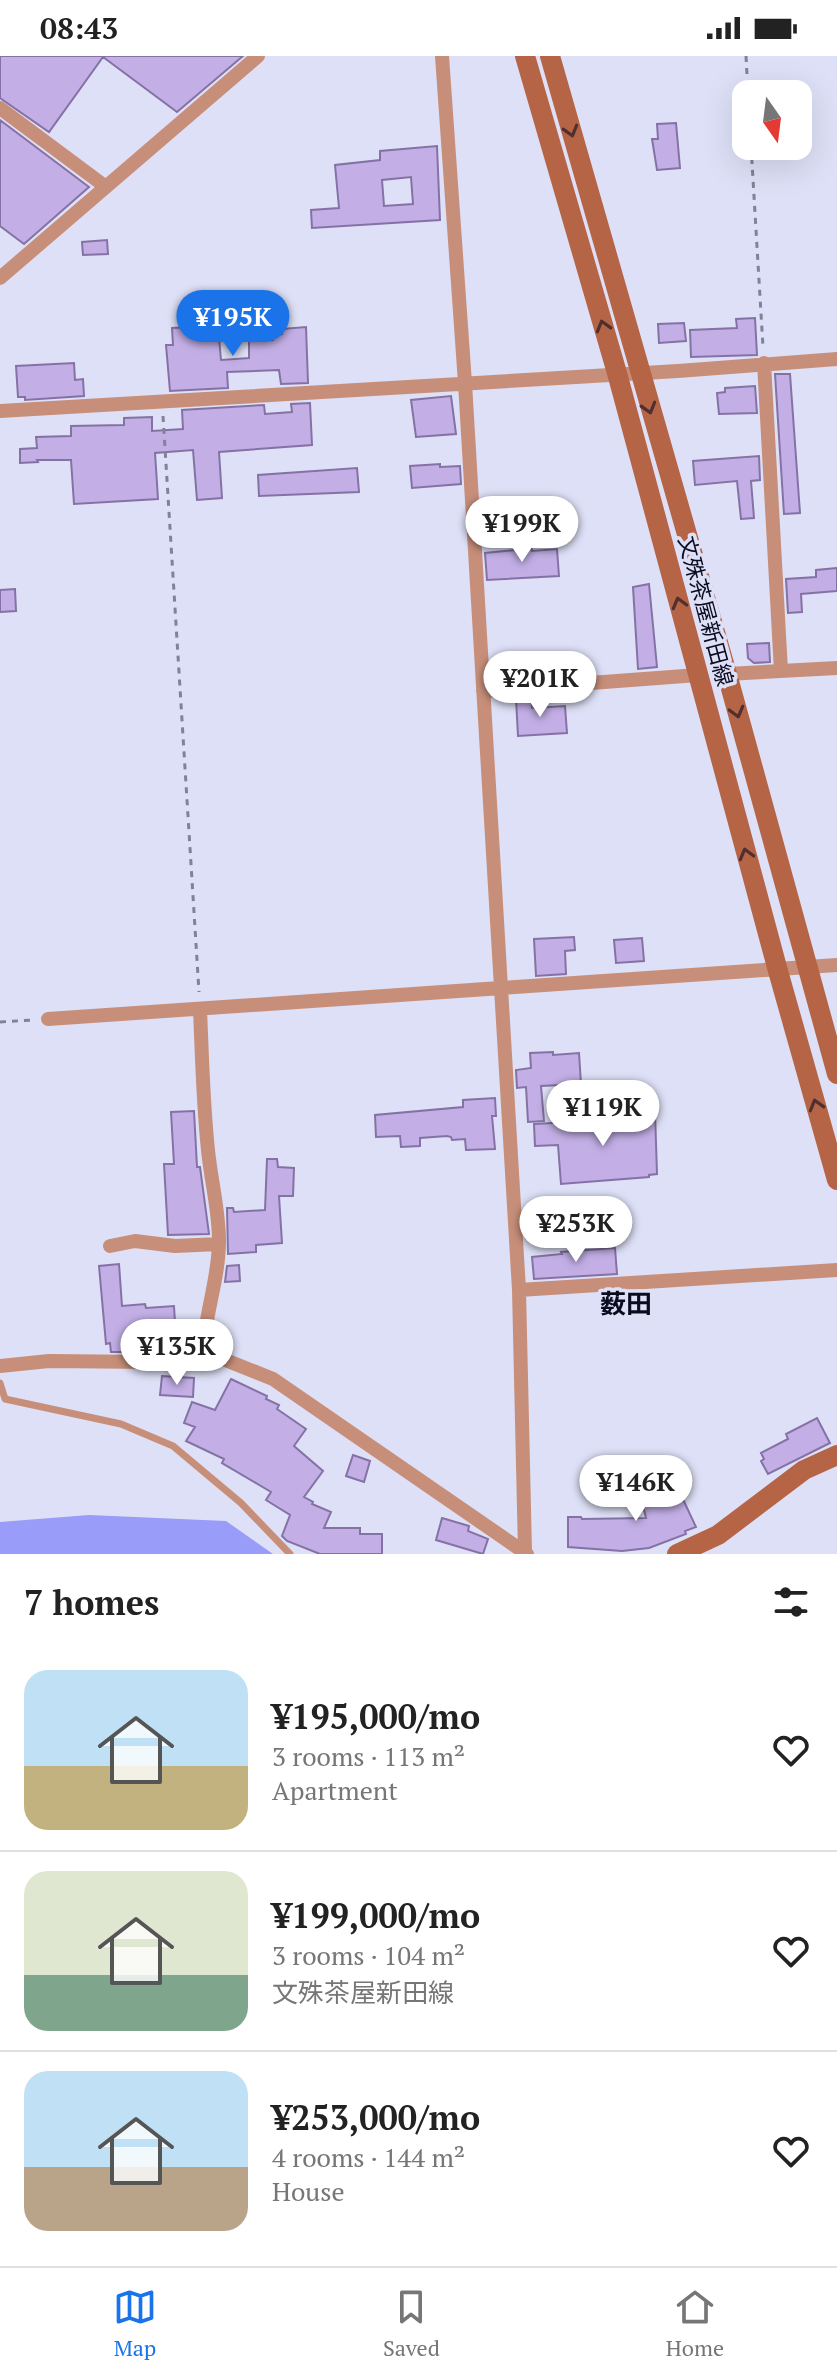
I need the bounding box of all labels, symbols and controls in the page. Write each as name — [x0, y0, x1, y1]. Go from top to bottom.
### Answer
text: 08:43 — [40, 8, 118, 48]
north arrow — [732, 80, 812, 160]
map controls — [732, 80, 812, 160]
one-way arrow — [562, 124, 579, 138]
pin: ¥195K — [177, 290, 289, 358]
text: ¥195K — [194, 299, 272, 333]
one-way arrow — [596, 319, 612, 333]
one-way arrow — [640, 401, 657, 415]
pin: ¥199K — [466, 496, 578, 564]
text: ¥199K — [483, 505, 561, 539]
street label: 文殊茶屋新田線 — [673, 533, 740, 689]
one-way arrow — [672, 597, 688, 611]
pin: ¥201K — [484, 651, 596, 719]
text: ¥201K — [501, 660, 579, 694]
one-way arrow — [728, 704, 745, 718]
one-way arrow — [739, 848, 756, 862]
pin: ¥119K — [547, 1080, 659, 1148]
text: ¥119K — [564, 1089, 642, 1123]
one-way arrow — [809, 1099, 825, 1113]
pin: ¥253K — [520, 1196, 632, 1264]
text: ¥253K — [537, 1205, 615, 1239]
district label: 薮田 — [600, 1286, 652, 1320]
pin: ¥135K — [121, 1319, 233, 1387]
text: ¥135K — [138, 1328, 216, 1362]
pin: ¥146K — [580, 1455, 692, 1523]
text: ¥146K — [597, 1464, 675, 1498]
text: 7 homes — [24, 1580, 159, 1625]
icon: filters — [769, 1580, 813, 1624]
text: ¥195,000/mo — [272, 1694, 480, 1739]
icon: home — [88, 1702, 184, 1798]
icon: heart — [769, 1728, 813, 1772]
text: 3 rooms · 113 m² — [272, 1739, 465, 1773]
text: Apartment — [272, 1773, 398, 1807]
text: ¥199,000/mo — [272, 1893, 480, 1938]
icon: home — [88, 1903, 184, 1999]
icon: heart — [769, 1929, 813, 1973]
text: 3 rooms · 104 m² — [272, 1938, 465, 1972]
text: 文殊茶屋新田線 — [272, 1975, 454, 2009]
text: ¥253,000/mo — [272, 2095, 480, 2140]
icon: home — [88, 2103, 184, 2199]
icon: heart — [769, 2129, 813, 2173]
text: 4 rooms · 144 m² — [272, 2140, 465, 2174]
text: House — [272, 2174, 345, 2208]
tab: Map — [113, 2285, 157, 2362]
tab: Saved — [383, 2285, 440, 2362]
tab: Home — [666, 2285, 724, 2362]

